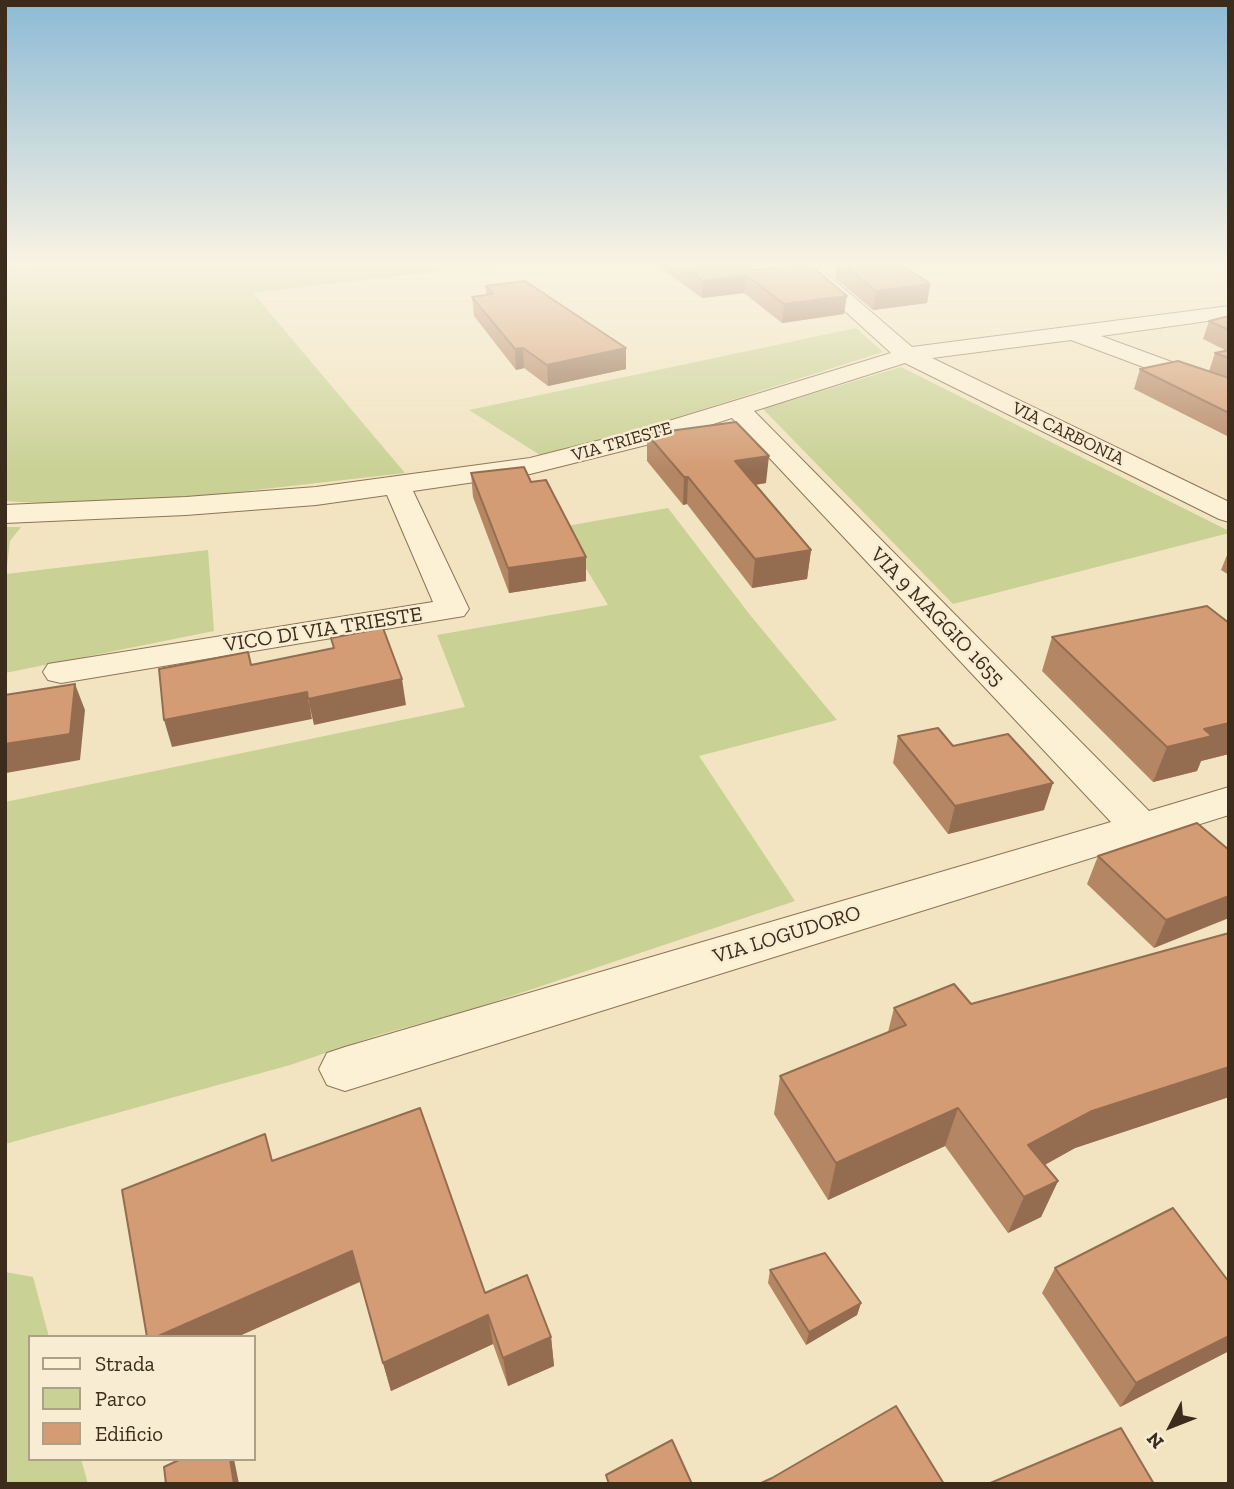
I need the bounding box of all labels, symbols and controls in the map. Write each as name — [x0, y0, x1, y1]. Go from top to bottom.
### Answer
street label: VIA CARBONIA — [1008, 398, 1128, 470]
street label: VIA TRIESTE — [569, 417, 675, 467]
street label: VIA 9 MAGGIO 1655 — [865, 543, 1009, 691]
street label: VICO DI VIA TRIESTE — [222, 602, 424, 658]
street label: VIA LOGUDORO — [710, 901, 864, 969]
legend — [28, 1335, 256, 1461]
text: Strada — [95, 1351, 155, 1376]
text: Parco — [95, 1386, 146, 1411]
north arrow — [1136, 1391, 1206, 1461]
text: Edificio — [95, 1421, 163, 1446]
text: N — [1142, 1427, 1168, 1453]

